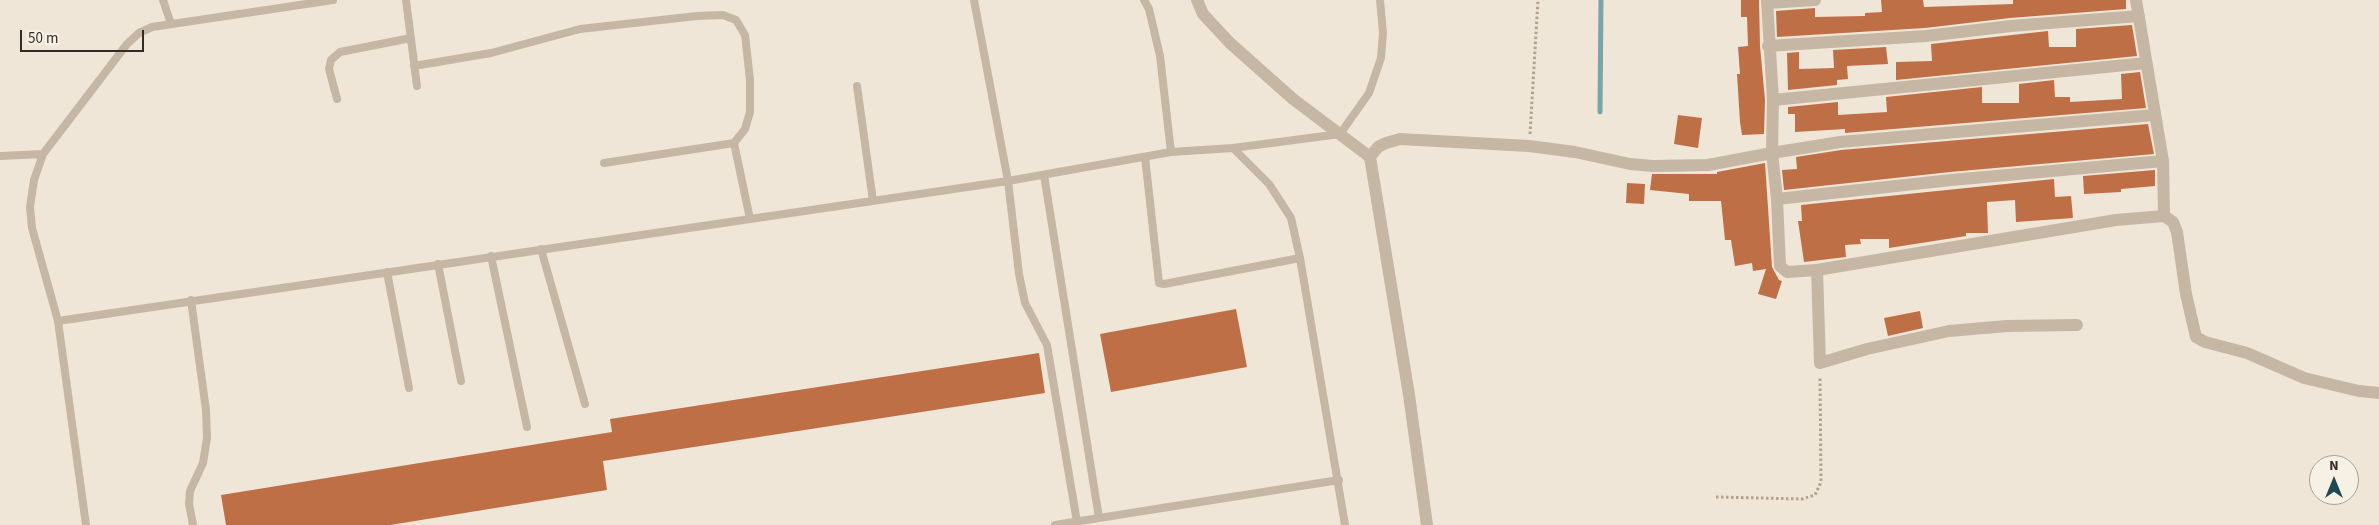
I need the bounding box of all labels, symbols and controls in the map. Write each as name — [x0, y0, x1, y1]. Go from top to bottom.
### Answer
scale bar — [22, 20, 146, 52]
text: 50 m — [28, 28, 58, 49]
north arrow — [2309, 455, 2359, 505]
text: N — [2329, 456, 2339, 476]

